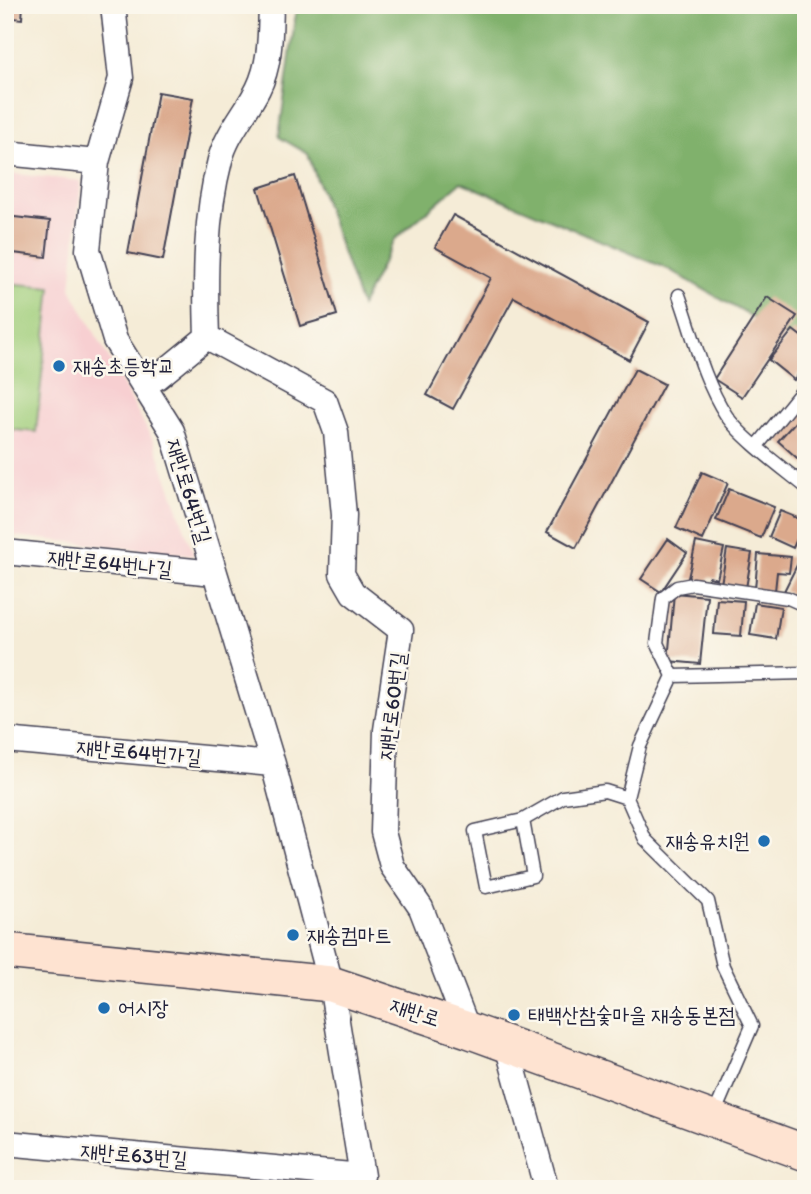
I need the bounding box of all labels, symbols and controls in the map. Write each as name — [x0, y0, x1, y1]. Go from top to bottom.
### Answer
place label: 재송초등학교 — [73, 353, 174, 378]
marker: 재송초등학교 — [51, 358, 67, 374]
street label: 재반로64번길 — [162, 435, 217, 546]
street label: 재반로64번나길 — [47, 544, 174, 581]
street label: 재반로60번길 — [372, 650, 411, 761]
street label: 재반로64번가길 — [76, 734, 203, 769]
place label: 재송유치원 — [666, 828, 750, 853]
marker: 재송유치원 — [756, 833, 772, 849]
place label: 재송컴마트 — [307, 922, 392, 947]
marker: 재송컴마트 — [285, 927, 301, 943]
street label: 재반로 — [387, 992, 443, 1031]
place label: 어시장 — [118, 995, 169, 1020]
marker: 어시장 — [96, 1000, 112, 1016]
place label: 태백산참숯마을 재송동본점 — [528, 1002, 736, 1027]
marker: 태백산참숯마을 재송동본점 — [506, 1007, 522, 1023]
street label: 재반로63번길 — [80, 1137, 189, 1172]

